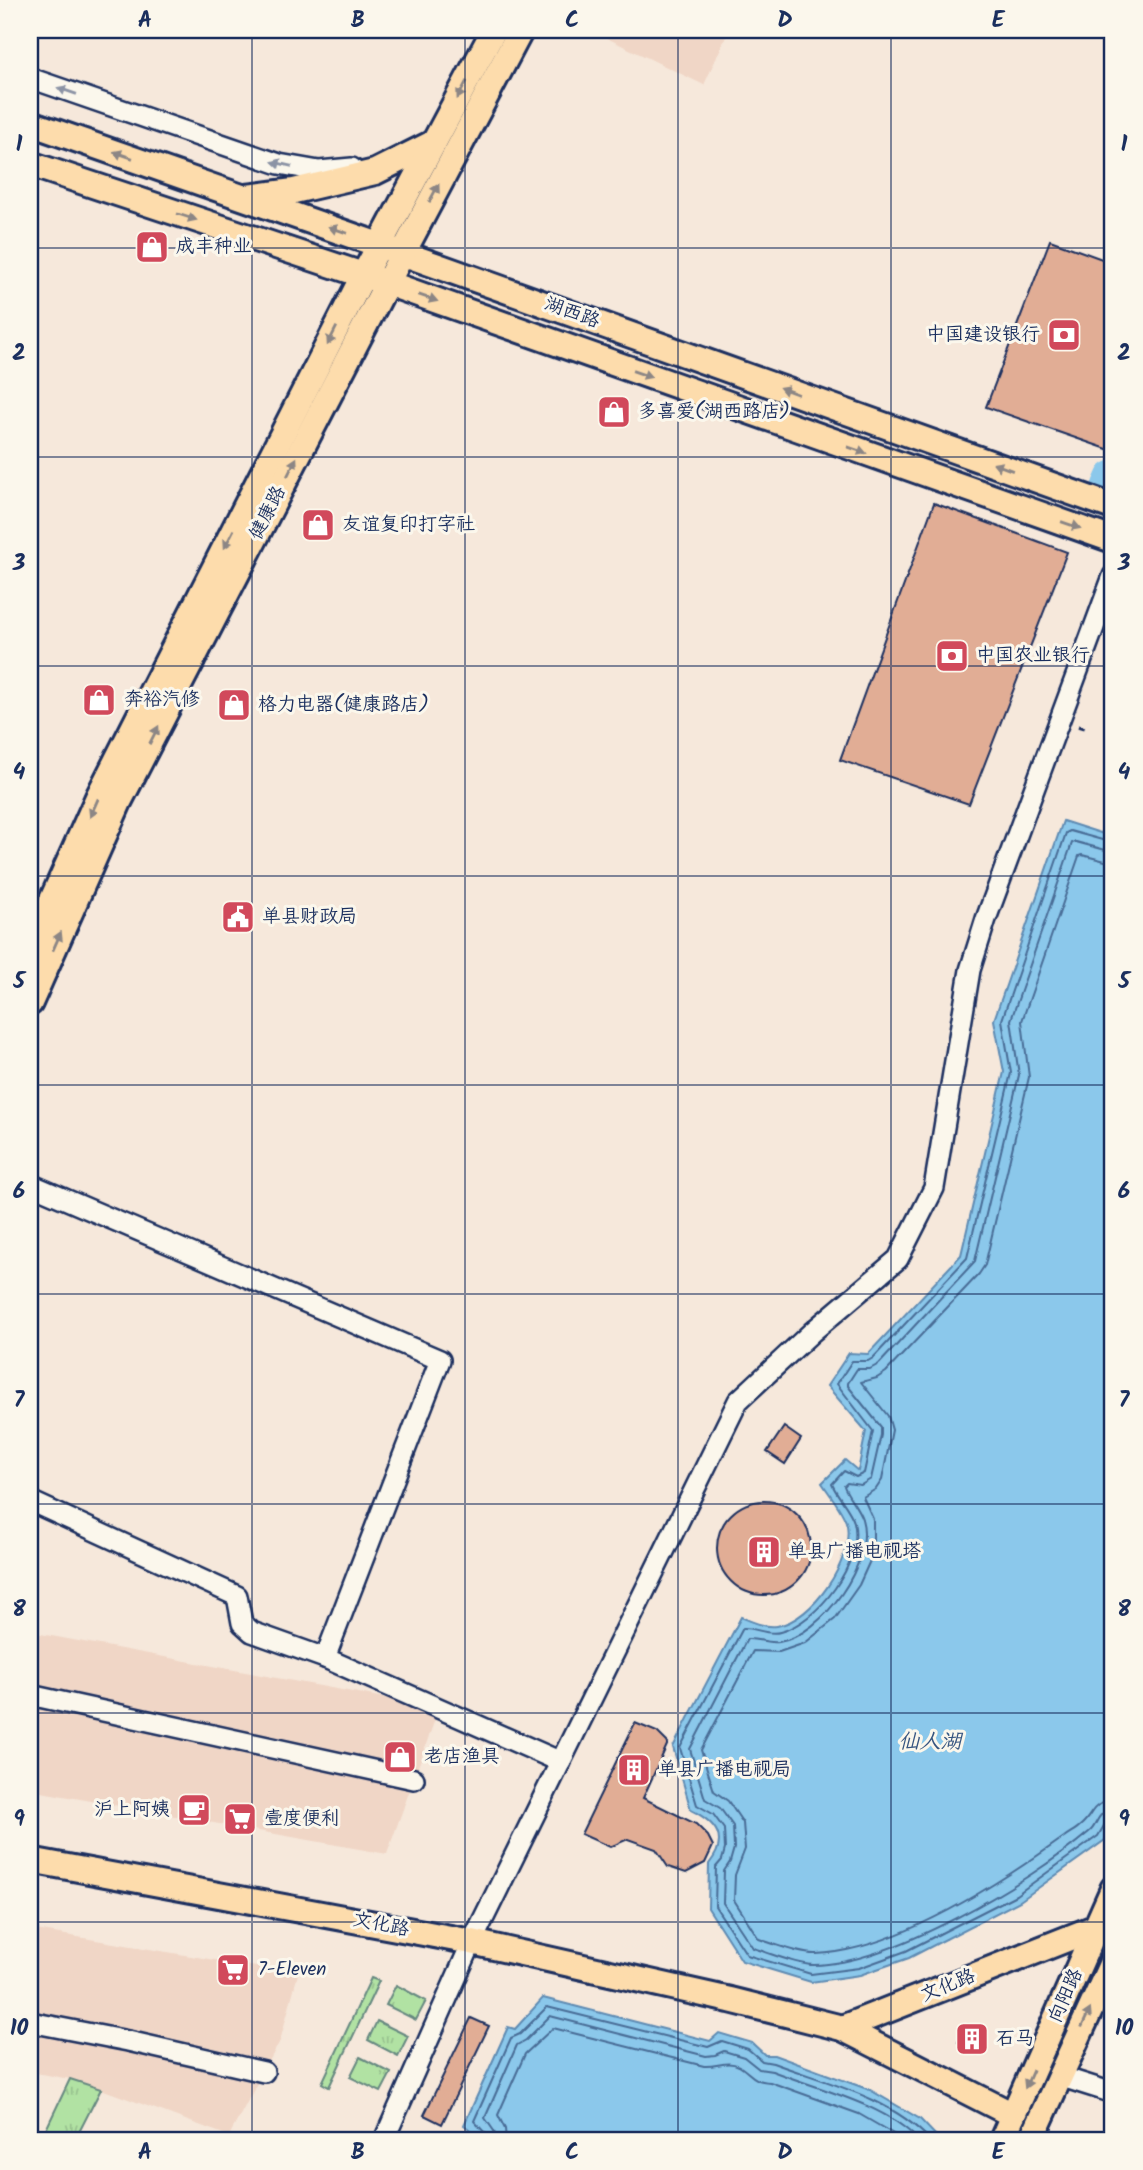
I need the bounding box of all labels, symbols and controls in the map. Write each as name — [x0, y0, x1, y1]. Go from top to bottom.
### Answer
text: A — [138, 3, 152, 39]
text: B — [351, 3, 365, 39]
text: C — [565, 3, 579, 39]
text: D — [777, 3, 793, 39]
text: E — [992, 3, 1006, 39]
one-way arrow — [456, 80, 467, 100]
one-way arrow — [57, 85, 78, 96]
text: 1 — [16, 127, 23, 163]
text: 1 — [1121, 127, 1128, 163]
one-way arrow — [113, 149, 134, 160]
one-way arrow — [271, 158, 293, 169]
one-way arrow — [428, 182, 440, 202]
one-way arrow — [177, 212, 198, 223]
one-way arrow — [328, 224, 349, 235]
shop icon: 成丰种业 — [133, 228, 171, 266]
place label: 成丰种业 — [176, 232, 252, 262]
street label: 湖西路 — [540, 289, 604, 337]
one-way arrow — [417, 293, 438, 304]
bank icon: 中国建设银行 — [1045, 316, 1083, 354]
place label: 中国建设银行 — [926, 320, 1040, 350]
one-way arrow — [327, 326, 338, 346]
text: 2 — [12, 336, 26, 372]
text: 2 — [1117, 336, 1131, 372]
one-way arrow — [632, 369, 653, 380]
one-way arrow — [778, 385, 799, 396]
shop icon: 多喜爱(湖西路店) — [595, 393, 633, 431]
place label: 多喜爱(湖西路店) — [638, 397, 790, 427]
one-way arrow — [846, 444, 867, 455]
one-way arrow — [286, 457, 297, 477]
one-way arrow — [992, 461, 1013, 472]
street label: 健康路 — [242, 481, 294, 545]
shop icon: 友谊复印打字社 — [299, 506, 337, 544]
place label: 友谊复印打字社 — [342, 510, 475, 540]
one-way arrow — [1061, 520, 1082, 531]
one-way arrow — [224, 529, 235, 549]
text: 3 — [12, 546, 26, 582]
text: 3 — [1117, 546, 1131, 582]
bank icon: 中国农业银行 — [933, 637, 971, 675]
place label: 中国农业银行 — [976, 641, 1090, 671]
shop icon: 奔裕汽修 — [80, 681, 118, 719]
place label: 奔裕汽修 — [124, 685, 200, 715]
shop icon: 格力电器(健康路店) — [215, 686, 253, 724]
place label: 格力电器(健康路店) — [258, 690, 429, 720]
one-way arrow — [148, 725, 159, 745]
text: 4 — [13, 755, 26, 791]
text: 4 — [1118, 755, 1131, 791]
one-way arrow — [88, 798, 99, 818]
public building icon: 单县财政局 — [219, 898, 257, 936]
place label: 单县财政局 — [262, 902, 357, 932]
one-way arrow — [52, 930, 63, 951]
text: 5 — [12, 964, 27, 1000]
text: 5 — [1117, 964, 1132, 1000]
text: 6 — [13, 1174, 25, 1210]
text: 6 — [1118, 1174, 1130, 1210]
text: 7 — [14, 1383, 26, 1419]
text: 7 — [1119, 1383, 1131, 1419]
building icon: 单县广播电视塔 — [745, 1533, 783, 1571]
place label: 单县广播电视塔 — [788, 1537, 921, 1567]
text: 8 — [12, 1592, 26, 1628]
text: 8 — [1117, 1592, 1131, 1628]
water label: 仙人湖 — [899, 1726, 963, 1759]
shop icon: 老店渔具 — [381, 1738, 419, 1776]
place label: 老店渔具 — [424, 1742, 500, 1772]
building icon: 单县广播电视局 — [615, 1751, 653, 1789]
place label: 单县广播电视局 — [658, 1755, 791, 1785]
cafe icon: 沪上阿姨 — [175, 1791, 213, 1829]
place label: 沪上阿姨 — [94, 1795, 170, 1825]
supermarket icon: 壹度便利 — [221, 1800, 259, 1838]
text: 9 — [13, 1802, 25, 1838]
text: 9 — [1118, 1802, 1130, 1838]
place label: 壹度便利 — [264, 1804, 340, 1834]
street label: 文化路 — [350, 1905, 412, 1945]
supermarket icon: 7-Eleven — [214, 1951, 252, 1989]
place label: 7-Eleven — [258, 1955, 327, 1985]
street label: 文化路 — [916, 1961, 980, 2011]
street label: 向阳路 — [1041, 1964, 1091, 2028]
one-way arrow — [1080, 2008, 1092, 2028]
text: 10 — [10, 2011, 29, 2047]
text: 10 — [1115, 2011, 1134, 2047]
building icon: 石马 — [953, 2020, 991, 2058]
place label: 石马 — [996, 2024, 1034, 2054]
one-way arrow — [1023, 2068, 1034, 2089]
text: A — [138, 2135, 152, 2170]
text: B — [351, 2135, 365, 2170]
text: C — [565, 2135, 579, 2170]
text: D — [777, 2135, 793, 2170]
text: E — [992, 2135, 1006, 2170]

